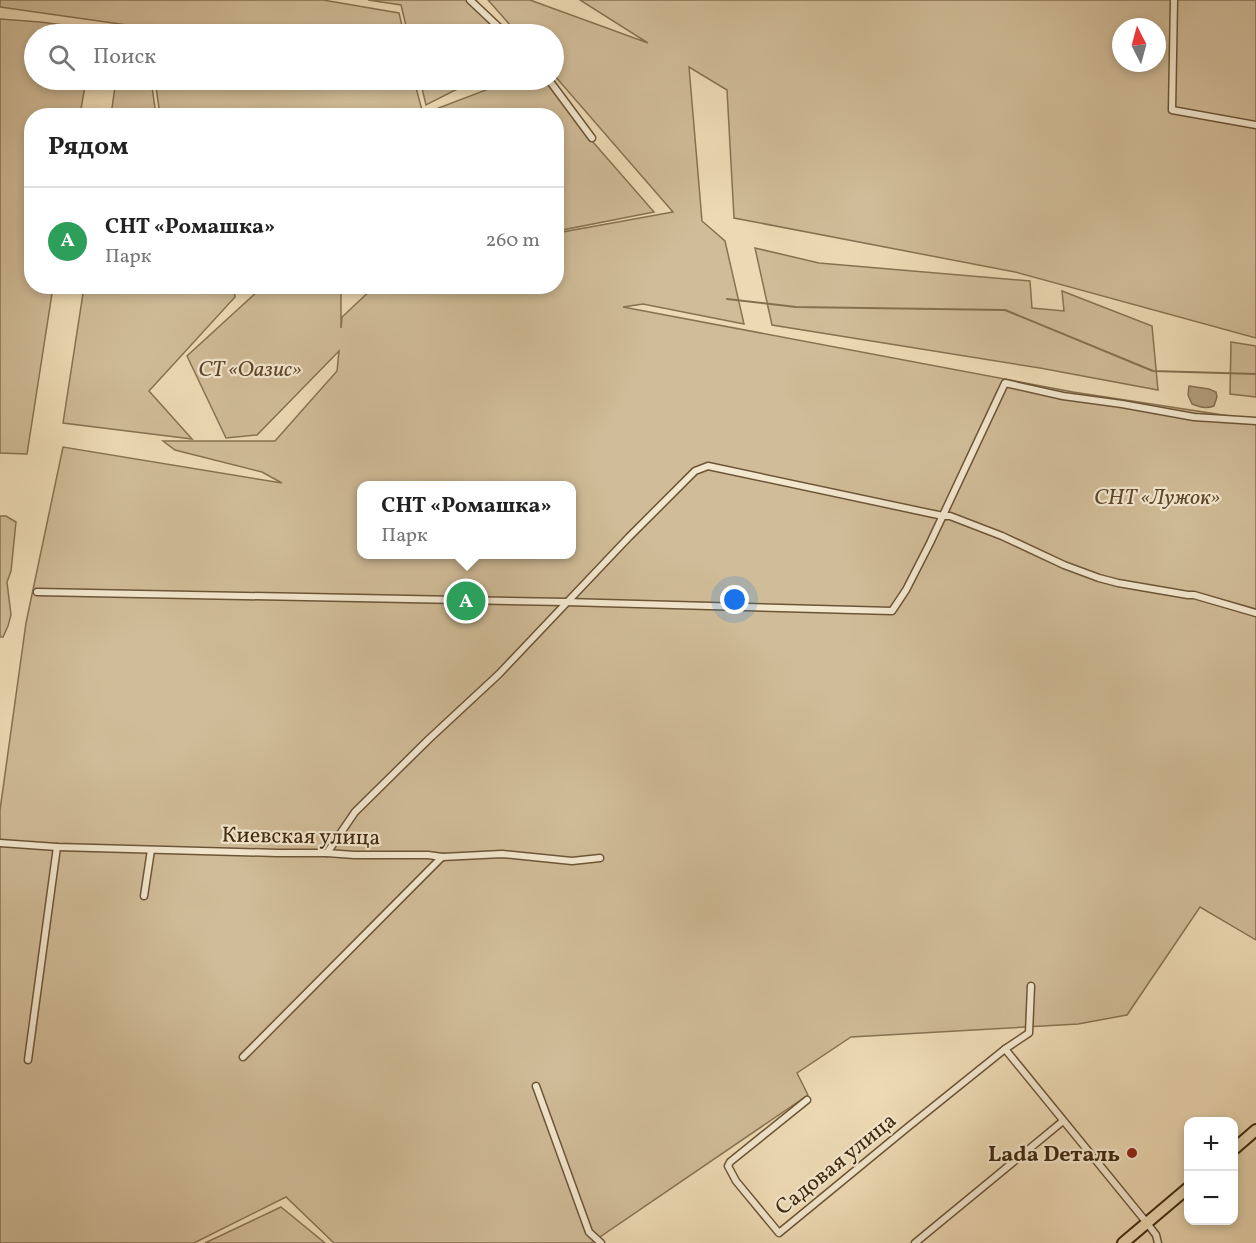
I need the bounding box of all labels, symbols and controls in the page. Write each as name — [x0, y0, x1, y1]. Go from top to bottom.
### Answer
north arrow — [1112, 18, 1166, 72]
search box — [24, 24, 564, 90]
icon: search — [45, 41, 78, 74]
text: Поиск — [93, 42, 156, 73]
text: Рядом — [48, 129, 128, 165]
text: СНТ «Ромашка» — [105, 212, 275, 243]
text: A — [60, 227, 75, 255]
text: 260 m — [485, 227, 540, 255]
text: Парк — [105, 243, 151, 271]
park label: СТ «Оазис» — [198, 355, 302, 386]
popup — [357, 481, 576, 559]
park label: СНТ «Лужок» — [1094, 483, 1220, 514]
text: СНТ «Ромашка» — [381, 491, 552, 522]
text: Парк — [381, 522, 428, 550]
pin: A — [446, 578, 486, 624]
your location — [720, 585, 749, 614]
street label: Киевская улица — [221, 821, 381, 854]
street label: Садовая улица — [769, 1106, 904, 1224]
map controls — [1184, 1117, 1238, 1225]
button: + — [1184, 1117, 1238, 1171]
place label: Lada Dеталь — [988, 1140, 1120, 1171]
marker: Lada Dеталь — [1125, 1146, 1139, 1160]
button: − — [1184, 1171, 1238, 1225]

